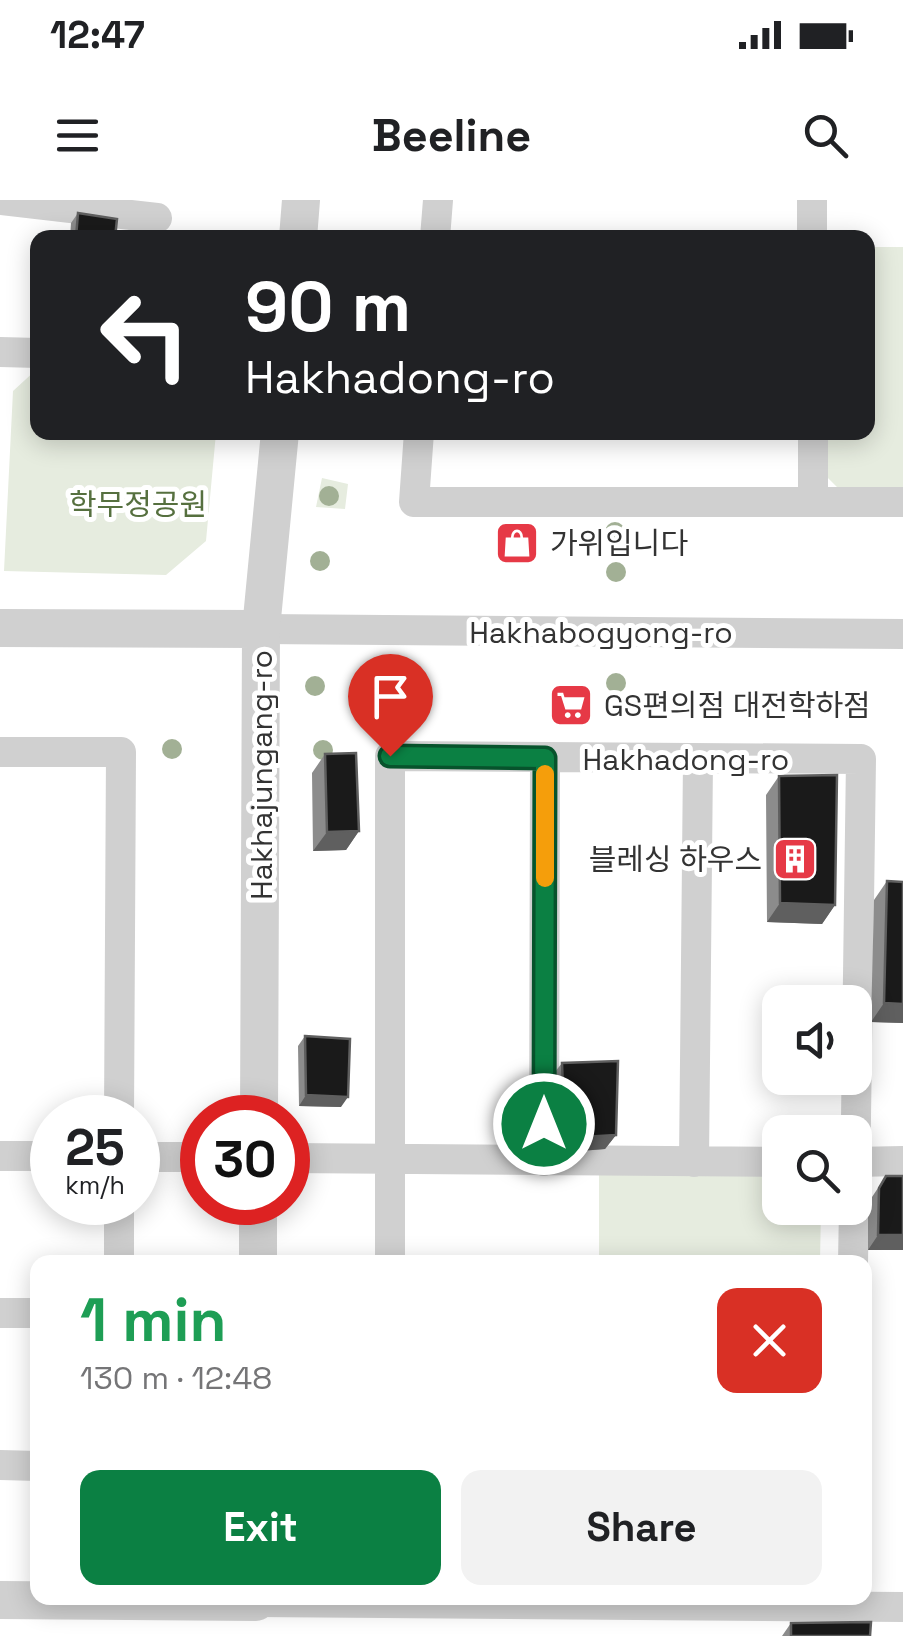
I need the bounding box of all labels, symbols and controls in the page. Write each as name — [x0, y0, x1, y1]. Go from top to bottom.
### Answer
text: 12:47 — [50, 11, 145, 59]
text: Beeline — [372, 107, 531, 164]
icon: menu — [50, 108, 105, 163]
icon: search — [798, 108, 853, 163]
text: 90 m — [245, 262, 411, 351]
icon: left — [80, 270, 210, 400]
text: Hakhadong-ro — [245, 349, 555, 406]
park label: 학무정공원 — [69, 485, 207, 524]
shop icon: 가위입니다 — [494, 520, 540, 566]
place label: 가위입니다 — [550, 524, 688, 563]
street label: Hakhabogyong-ro — [469, 613, 733, 652]
street label: Hakhajungang-ro — [242, 650, 281, 900]
pin — [348, 654, 433, 757]
icon: arrive — [363, 669, 418, 724]
supermarket icon: GS편의점 대전학하점 — [548, 682, 594, 728]
place label: GS편의점 대전학하점 — [604, 686, 871, 725]
street label: Hakhadong-ro — [583, 740, 789, 779]
building icon: 블레싱 하우스 — [772, 836, 818, 882]
place label: 블레싱 하우스 — [589, 840, 762, 879]
map controls — [762, 985, 872, 1225]
button: sound — [762, 985, 872, 1095]
position arrow — [492, 1072, 596, 1176]
speed limit sign: 30 — [180, 1095, 310, 1225]
button: search — [762, 1115, 872, 1225]
text: 25 — [65, 1116, 125, 1180]
text: km/h — [65, 1169, 125, 1201]
text: 1 min — [80, 1282, 227, 1359]
button: close — [717, 1288, 822, 1393]
text: 130 m · 12:48 — [80, 1358, 272, 1398]
button: Exit — [80, 1470, 441, 1585]
button: Share — [461, 1470, 822, 1585]

